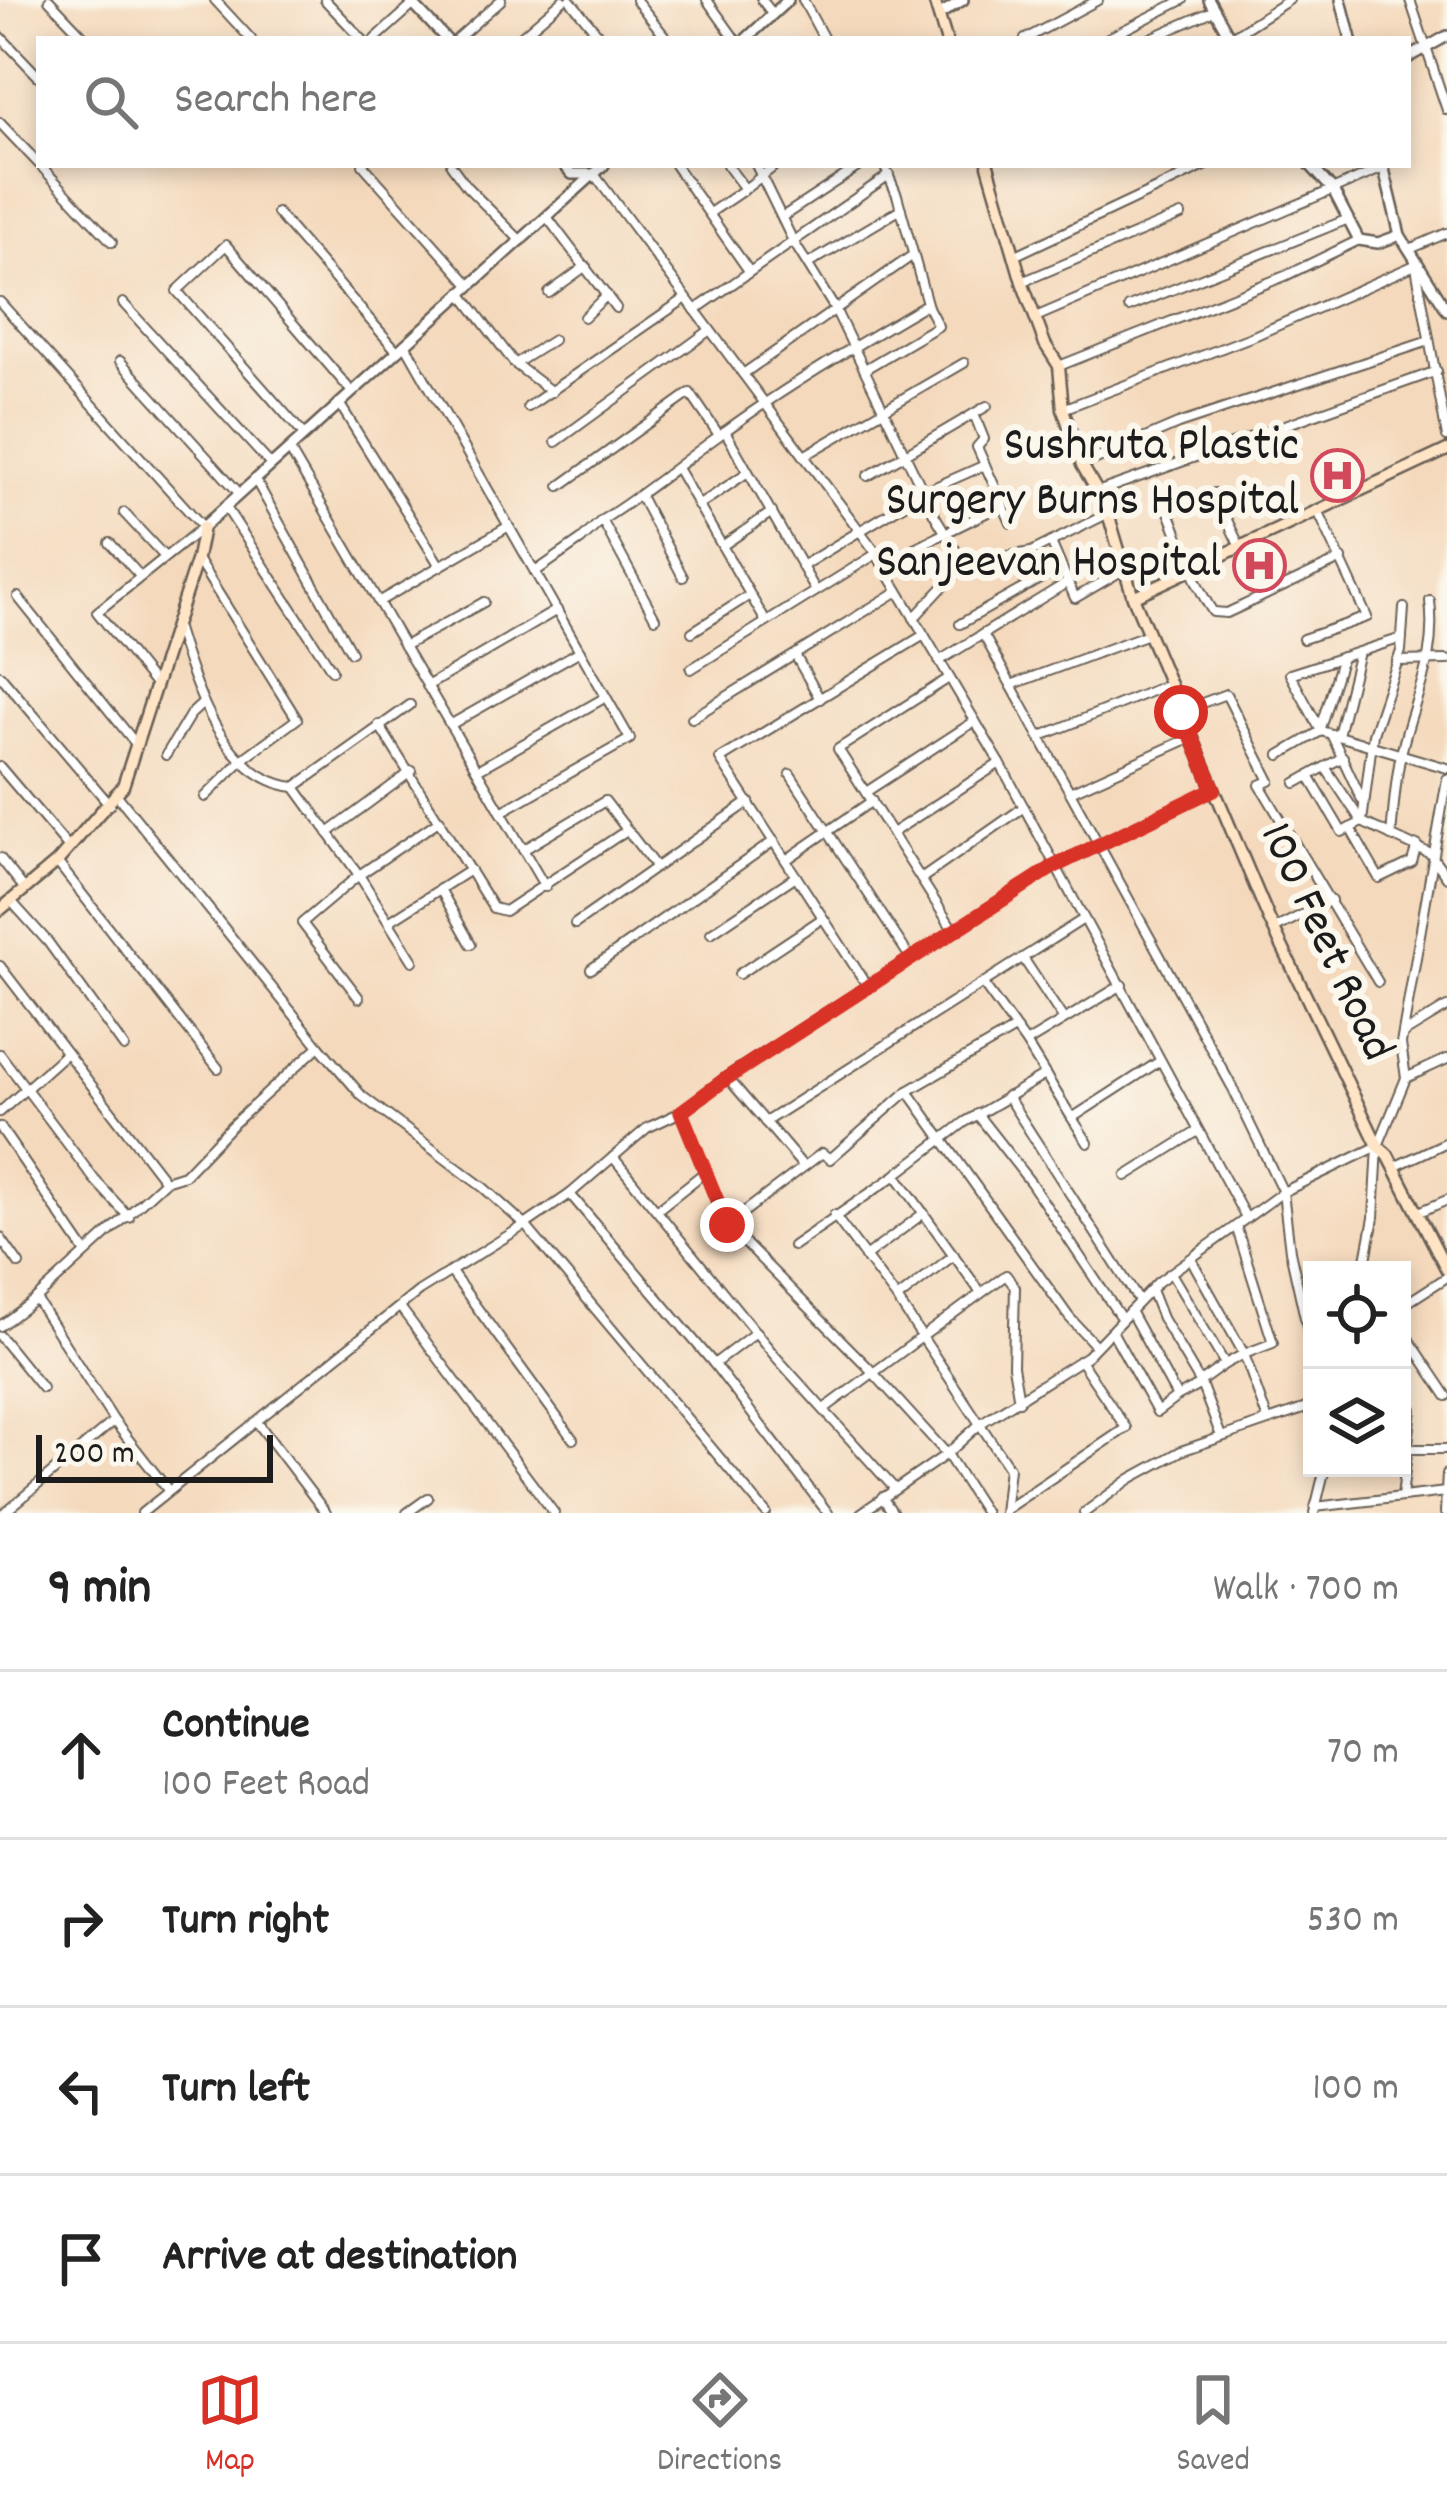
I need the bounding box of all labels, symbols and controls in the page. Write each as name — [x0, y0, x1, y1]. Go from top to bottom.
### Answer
search box — [36, 36, 1411, 168]
icon: search — [78, 69, 144, 135]
text: Search here — [174, 70, 377, 134]
place label: Sushruta Plastic Surgery Burns Hospital — [886, 414, 1299, 538]
hospital icon: Sushruta Plastic Surgery Burns Hospital — [1310, 448, 1366, 504]
place label: Sanjeevan Hospital — [876, 531, 1221, 600]
hospital icon: Sanjeevan Hospital — [1232, 537, 1288, 593]
route start — [1154, 685, 1208, 739]
street label: 100 Feet Road — [1239, 812, 1409, 1074]
route end — [700, 1198, 754, 1252]
map controls — [1303, 1261, 1411, 1477]
button: locate — [1303, 1261, 1411, 1369]
button: layers — [1303, 1369, 1411, 1477]
scale bar — [36, 1429, 273, 1482]
text: 200 m — [54, 1432, 135, 1479]
text: 9 min — [48, 1555, 151, 1627]
text: Walk · 700 m — [1213, 1564, 1399, 1619]
text: Continue — [162, 1695, 310, 1759]
icon: ahead — [48, 1722, 114, 1788]
text: 70 m — [1327, 1727, 1399, 1782]
text: 100 Feet Road — [162, 1759, 370, 1814]
icon: right — [48, 1890, 114, 1956]
text: Turn right — [162, 1891, 329, 1955]
text: 530 m — [1307, 1895, 1399, 1950]
icon: left — [48, 2058, 114, 2124]
text: Turn left — [162, 2059, 310, 2123]
text: 100 m — [1312, 2063, 1399, 2118]
icon: arrive — [48, 2226, 114, 2292]
text: Arrive at destination — [162, 2227, 517, 2291]
tab: Map — [197, 2367, 263, 2486]
tab: Directions — [657, 2367, 782, 2486]
tab: Saved — [1176, 2367, 1250, 2486]

